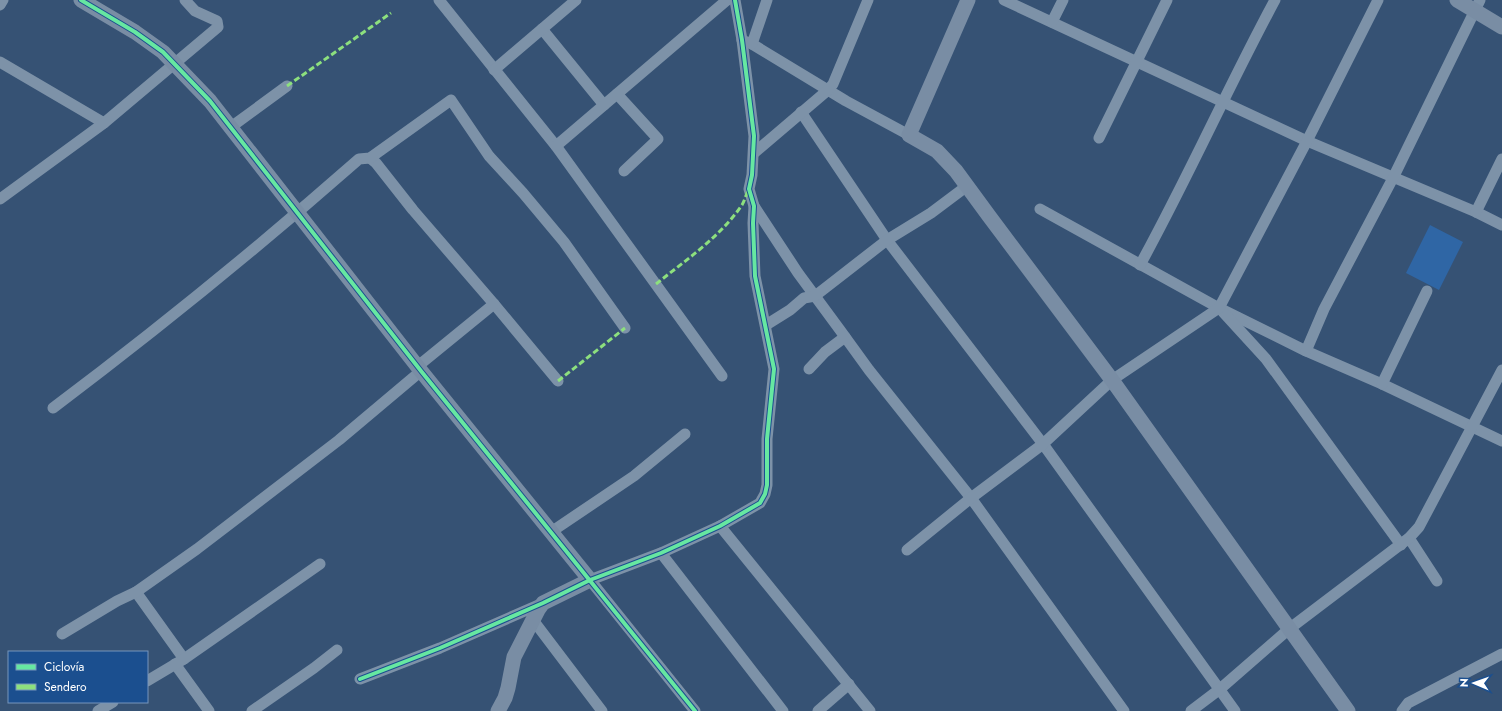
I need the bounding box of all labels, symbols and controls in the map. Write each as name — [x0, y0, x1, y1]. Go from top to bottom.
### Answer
legend — [8, 651, 148, 703]
text: Ciclovía — [44, 658, 85, 676]
north arrow — [1454, 663, 1494, 703]
text: Sendero — [44, 678, 87, 696]
text: N — [1456, 678, 1472, 687]

